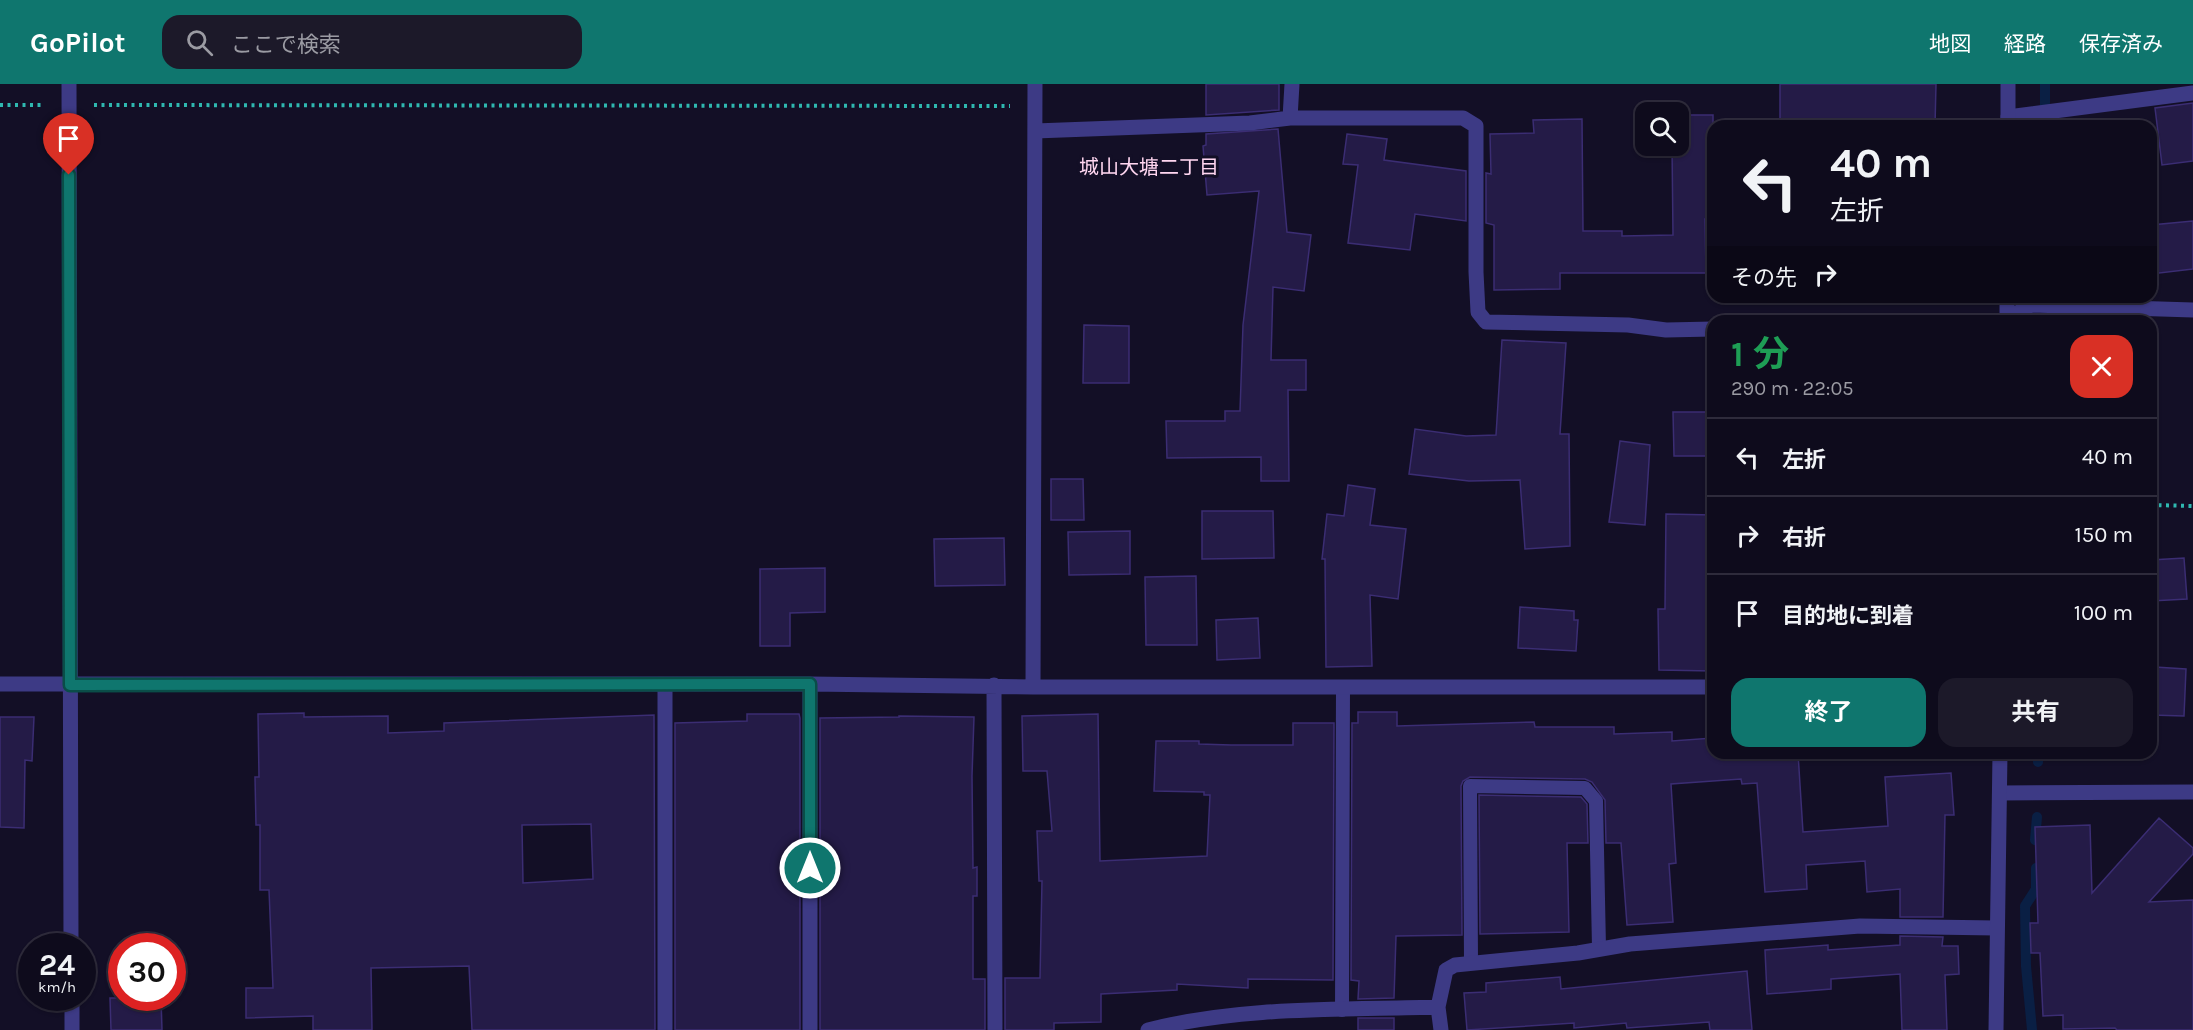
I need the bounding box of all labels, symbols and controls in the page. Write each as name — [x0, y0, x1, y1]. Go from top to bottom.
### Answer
search box — [162, 15, 582, 69]
text: GoPilot — [30, 26, 126, 59]
icon: search — [183, 26, 216, 59]
text: ここで検索 — [231, 32, 341, 58]
text: 地図 — [1929, 32, 1971, 56]
text: 経路 — [2004, 32, 2046, 56]
text: 保存済み — [2079, 32, 2163, 56]
map controls — [1635, 102, 1689, 156]
button: search — [1635, 102, 1689, 156]
pin — [43, 113, 94, 175]
icon: arrive — [52, 122, 85, 155]
text: 40 m — [1830, 138, 1932, 188]
icon: left — [1731, 144, 1809, 222]
district label: 城山大塘二丁目 — [1079, 156, 1219, 179]
text: 左折 — [1830, 195, 1884, 227]
icon: right — [1809, 258, 1842, 291]
text: その先 — [1731, 265, 1797, 291]
text: 1 分 — [1731, 333, 1789, 375]
button: close — [2070, 335, 2133, 398]
text: 290 m · 22:05 — [1731, 377, 1854, 400]
icon: left — [1731, 441, 1764, 474]
text: 40 m — [2082, 444, 2133, 470]
text: 左折 — [1782, 447, 1826, 473]
icon: right — [1731, 519, 1764, 552]
text: 150 m — [2074, 522, 2133, 548]
text: 右折 — [1782, 525, 1826, 551]
icon: arrive — [1731, 597, 1764, 630]
text: 100 m — [2074, 600, 2133, 626]
text: 目的地に到着 — [1782, 603, 1914, 629]
button: 終了 — [1731, 678, 1926, 747]
button: 共有 — [1938, 678, 2133, 747]
position arrow — [778, 836, 842, 900]
speed limit sign: 30 — [108, 933, 186, 1011]
text: 24 — [39, 947, 75, 983]
text: km/h — [38, 978, 76, 996]

